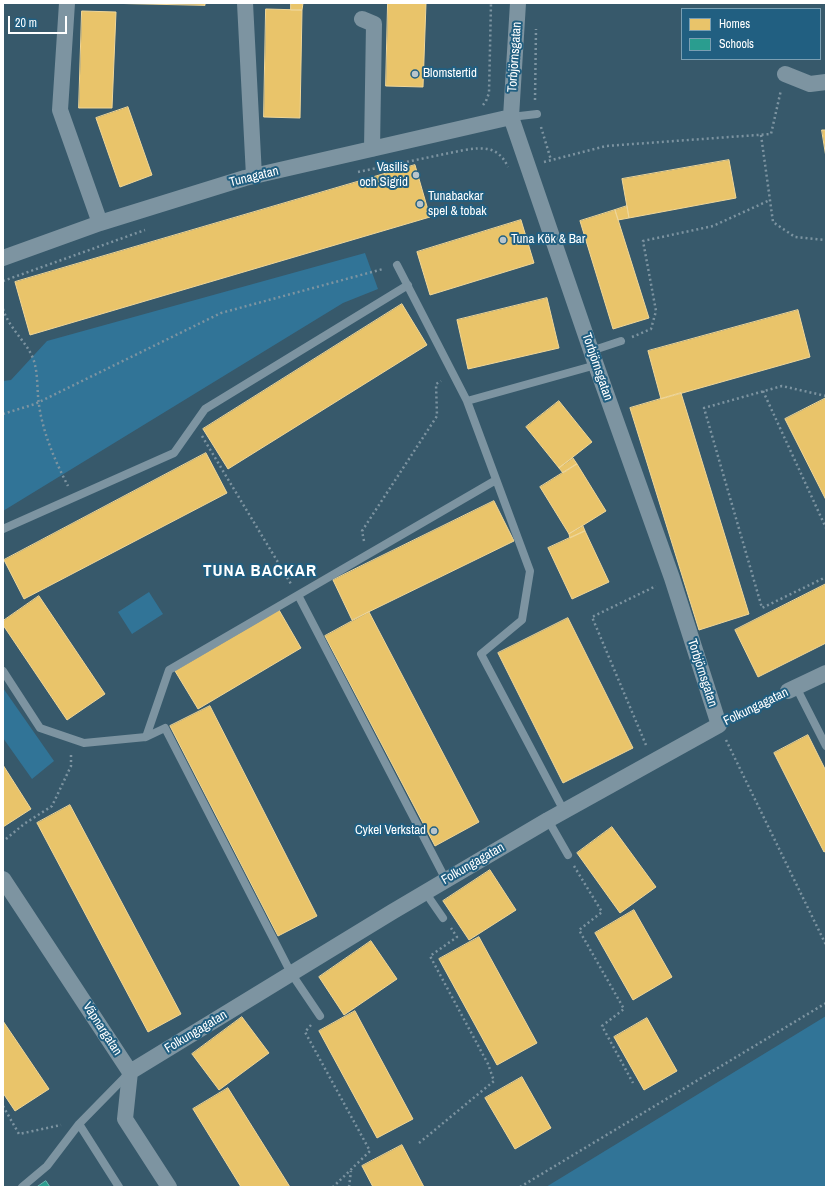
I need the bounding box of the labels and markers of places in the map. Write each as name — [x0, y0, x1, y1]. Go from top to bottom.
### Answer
place label: Blomstertid — [423, 66, 477, 82]
marker: Blomstertid — [410, 69, 420, 79]
place label: Vasilis och Sigrid — [359, 160, 408, 191]
marker: Vasilis och Sigrid — [411, 170, 421, 180]
place label: Tunabackar spel & tobak — [428, 189, 487, 220]
marker: Tunabackar spel & tobak — [415, 199, 425, 209]
place label: Tuna Kök & Bar — [511, 232, 585, 248]
marker: Tuna Kök & Bar — [498, 235, 508, 245]
place label: Cykel Verkstad — [355, 823, 426, 839]
marker: Cykel Verkstad — [429, 826, 439, 836]

